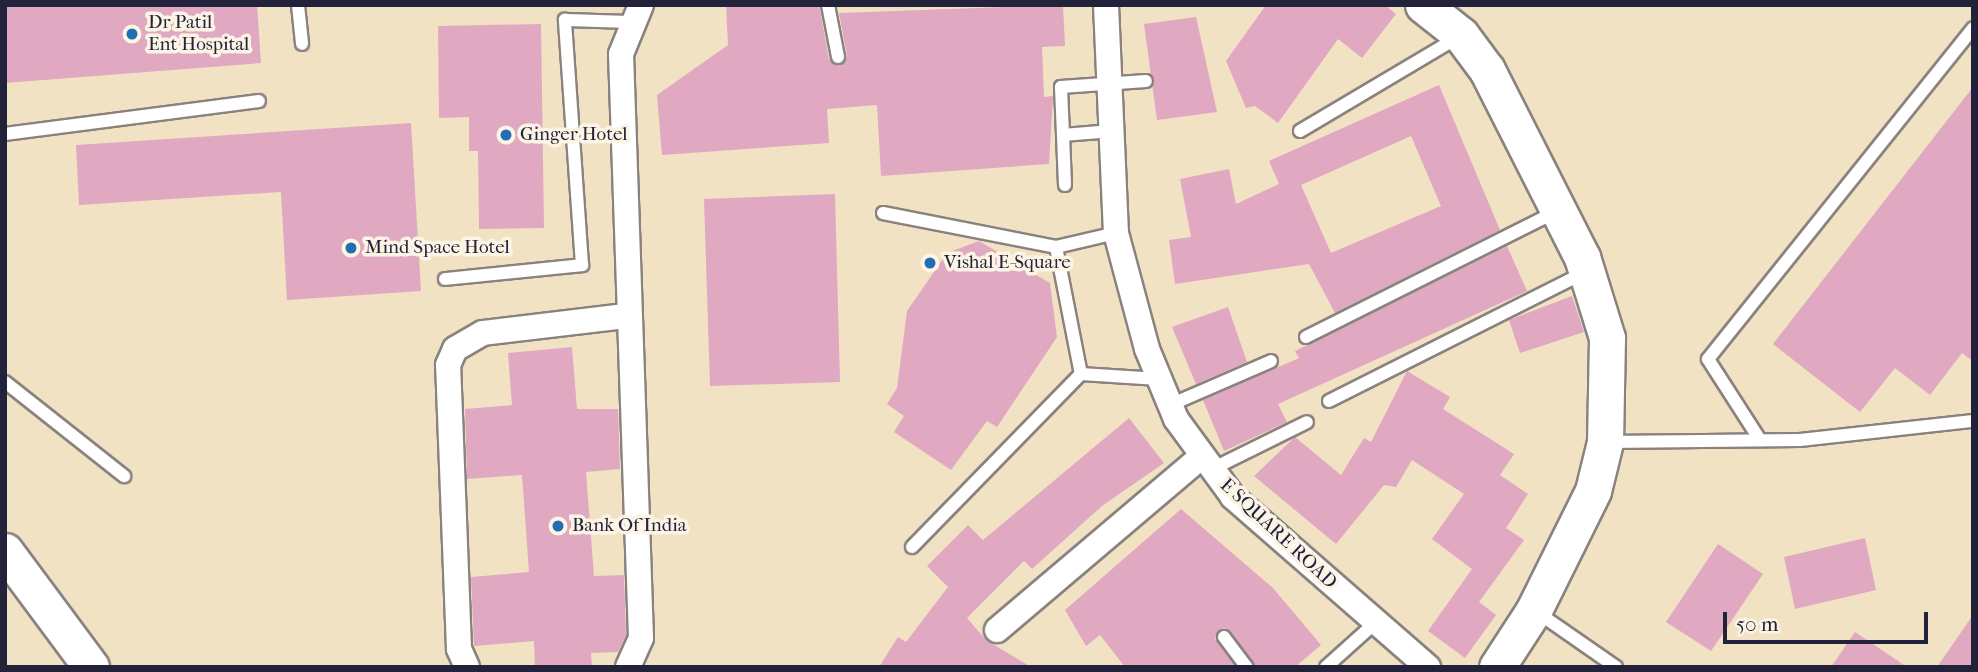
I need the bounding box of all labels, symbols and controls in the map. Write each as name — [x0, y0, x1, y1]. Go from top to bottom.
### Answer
place label: Dr Patil Ent Hospital — [148, 12, 249, 56]
marker: Dr Patil Ent Hospital — [122, 24, 142, 44]
place label: Ginger Hotel — [520, 124, 627, 146]
marker: Ginger Hotel — [498, 127, 514, 143]
place label: Mind Space Hotel — [365, 237, 510, 259]
marker: Mind Space Hotel — [343, 240, 359, 256]
place label: Vishal E-Square — [944, 252, 1071, 274]
marker: Vishal E-Square — [922, 255, 938, 271]
street label: E SQUARE ROAD — [1215, 474, 1341, 594]
place label: Bank Of India — [572, 515, 687, 537]
marker: Bank Of India — [550, 518, 566, 534]
scale bar — [1726, 598, 1931, 642]
text: 50 m — [1736, 612, 1779, 636]

